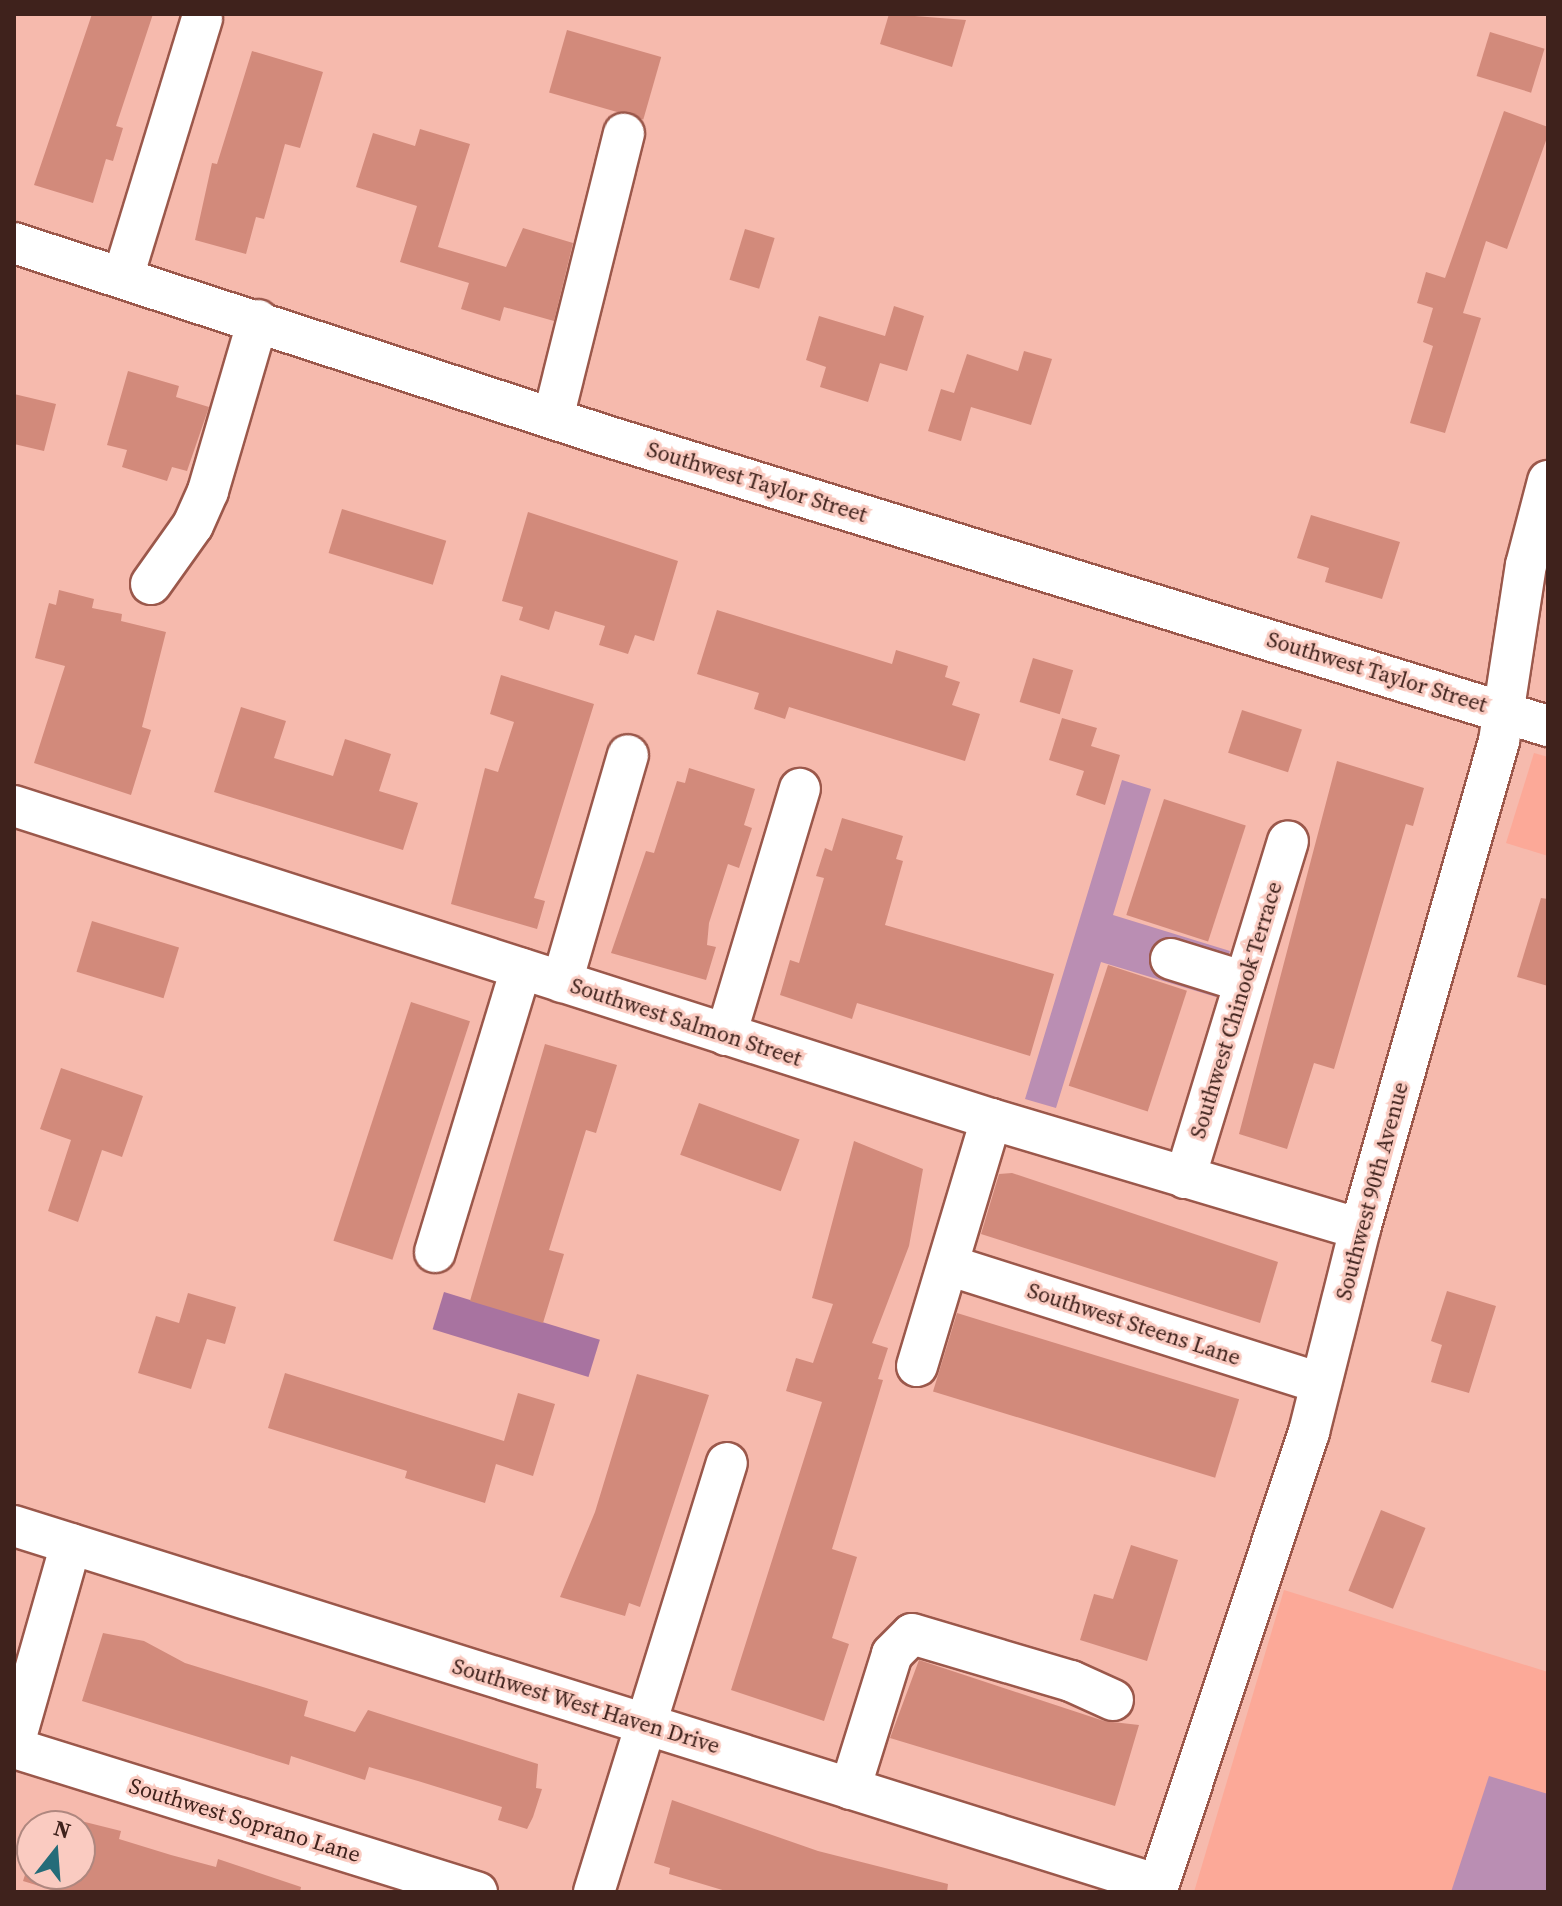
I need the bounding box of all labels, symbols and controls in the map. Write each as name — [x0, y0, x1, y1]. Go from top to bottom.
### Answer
street label: Southwest Taylor Street — [644, 436, 870, 528]
street label: Southwest Taylor Street — [1264, 626, 1490, 718]
street label: Southwest Chinook Terrace — [1184, 878, 1288, 1142]
street label: Southwest Salmon Street — [567, 972, 805, 1072]
street label: Southwest 90th Avenue — [1330, 1079, 1414, 1303]
street label: Southwest Steens Lane — [1024, 1277, 1244, 1371]
street label: Southwest West Haven Drive — [449, 1653, 723, 1759]
street label: Southwest Soprano Lane — [126, 1772, 364, 1868]
north arrow — [16, 1810, 96, 1890]
text: N — [50, 1812, 74, 1846]

